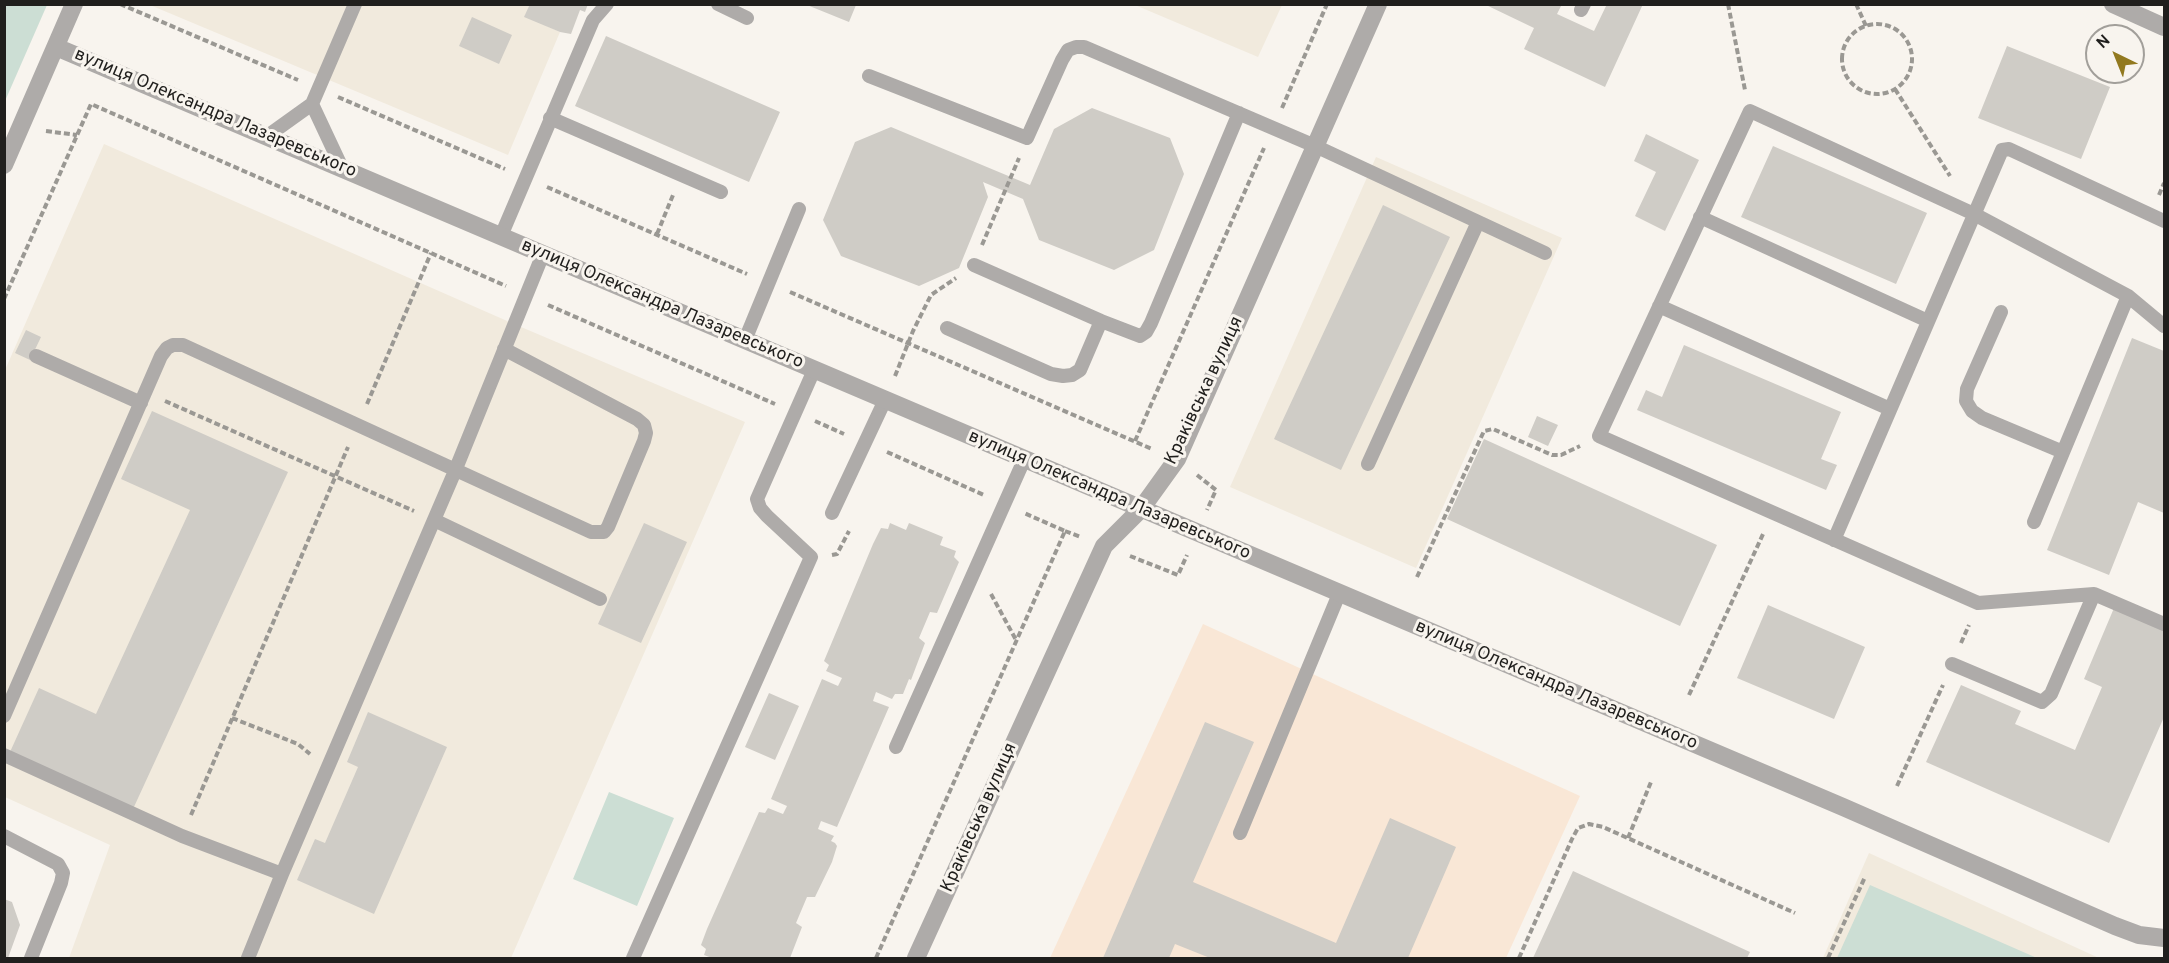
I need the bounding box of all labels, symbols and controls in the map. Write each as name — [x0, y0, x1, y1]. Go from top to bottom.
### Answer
north arrow — [2085, 24, 2145, 84]
text: N — [2093, 31, 2115, 54]
street label: вулиця Олександра Лазаревського — [71, 45, 359, 183]
street label: вулиця Олександра Лазаревського — [518, 236, 806, 374]
street label: Краківська вулиця — [1161, 313, 1249, 469]
street label: вулиця Олександра Лазаревського — [965, 427, 1253, 565]
street label: вулиця Олександра Лазаревського — [1412, 617, 1700, 755]
street label: Краківська вулиця — [937, 740, 1023, 896]

